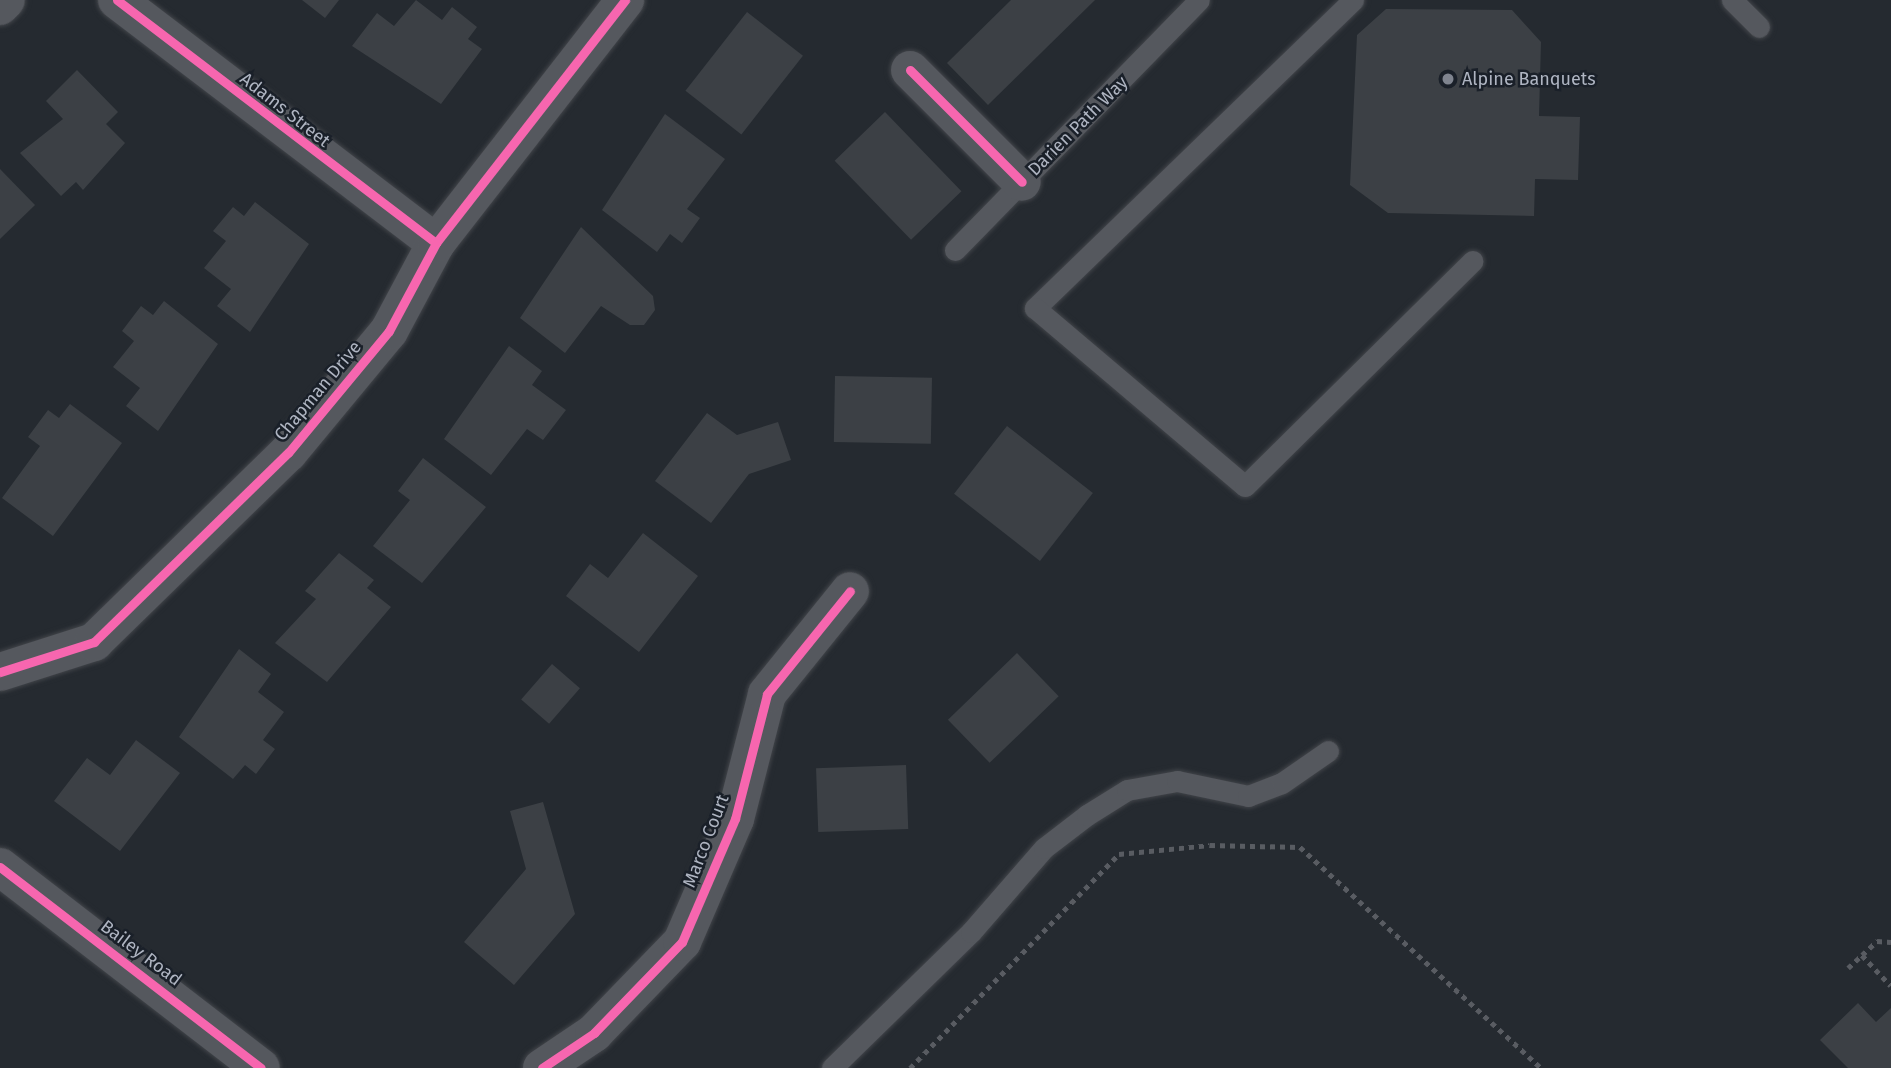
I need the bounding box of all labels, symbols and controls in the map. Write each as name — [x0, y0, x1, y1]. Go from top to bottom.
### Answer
street label: Adams Street — [236, 68, 334, 152]
place label: Alpine Banquets — [1462, 68, 1596, 90]
marker: Alpine Banquets — [1440, 71, 1456, 87]
street label: Darien Path Way — [1024, 72, 1132, 180]
street label: Chapman Drive — [270, 337, 366, 445]
street label: Marco Court — [678, 791, 734, 891]
street label: Bailey Road — [96, 916, 186, 990]

